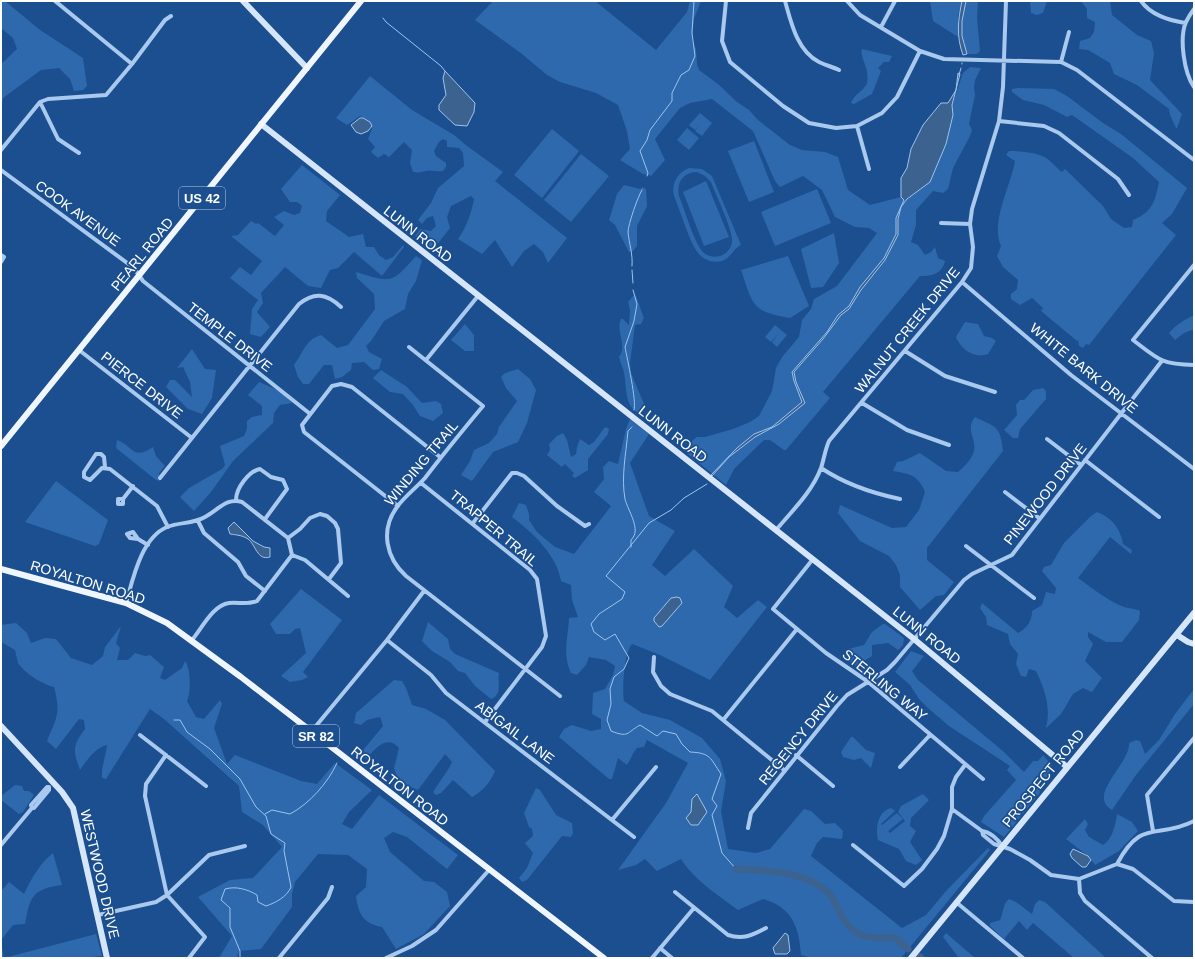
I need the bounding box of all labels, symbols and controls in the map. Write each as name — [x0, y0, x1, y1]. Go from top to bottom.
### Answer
street label: COOK AVENUE — [32, 177, 124, 249]
road number: US 42 — [179, 187, 225, 209]
street label: LUNN ROAD — [381, 202, 455, 266]
street label: PEARL ROAD — [108, 214, 176, 294]
street label: WALNUT CREEK DRIVE — [851, 264, 963, 396]
street label: TEMPLE DRIVE — [185, 299, 275, 375]
street label: WHITE BARK DRIVE — [1027, 320, 1141, 416]
street label: PIERCE DRIVE — [98, 348, 186, 422]
street label: LUNN ROAD — [636, 402, 710, 466]
street label: WINDING TRAIL — [381, 417, 461, 509]
street label: PINEWOOD DRIVE — [1000, 440, 1090, 548]
street label: TRAPPER TRAIL — [447, 487, 541, 569]
street label: ROYALTON ROAD — [29, 557, 147, 607]
street label: LUNN ROAD — [890, 603, 964, 667]
street label: STERLING WAY — [839, 646, 931, 724]
street label: REGENCY DRIVE — [755, 688, 841, 788]
street label: ABIGAIL LANE — [472, 697, 558, 767]
road number: SR 82 — [293, 725, 339, 747]
street label: PROSPECT ROAD — [999, 726, 1087, 830]
street label: ROYALTON ROAD — [348, 743, 452, 829]
street label: WESTWOOD DRIVE — [77, 808, 123, 940]

